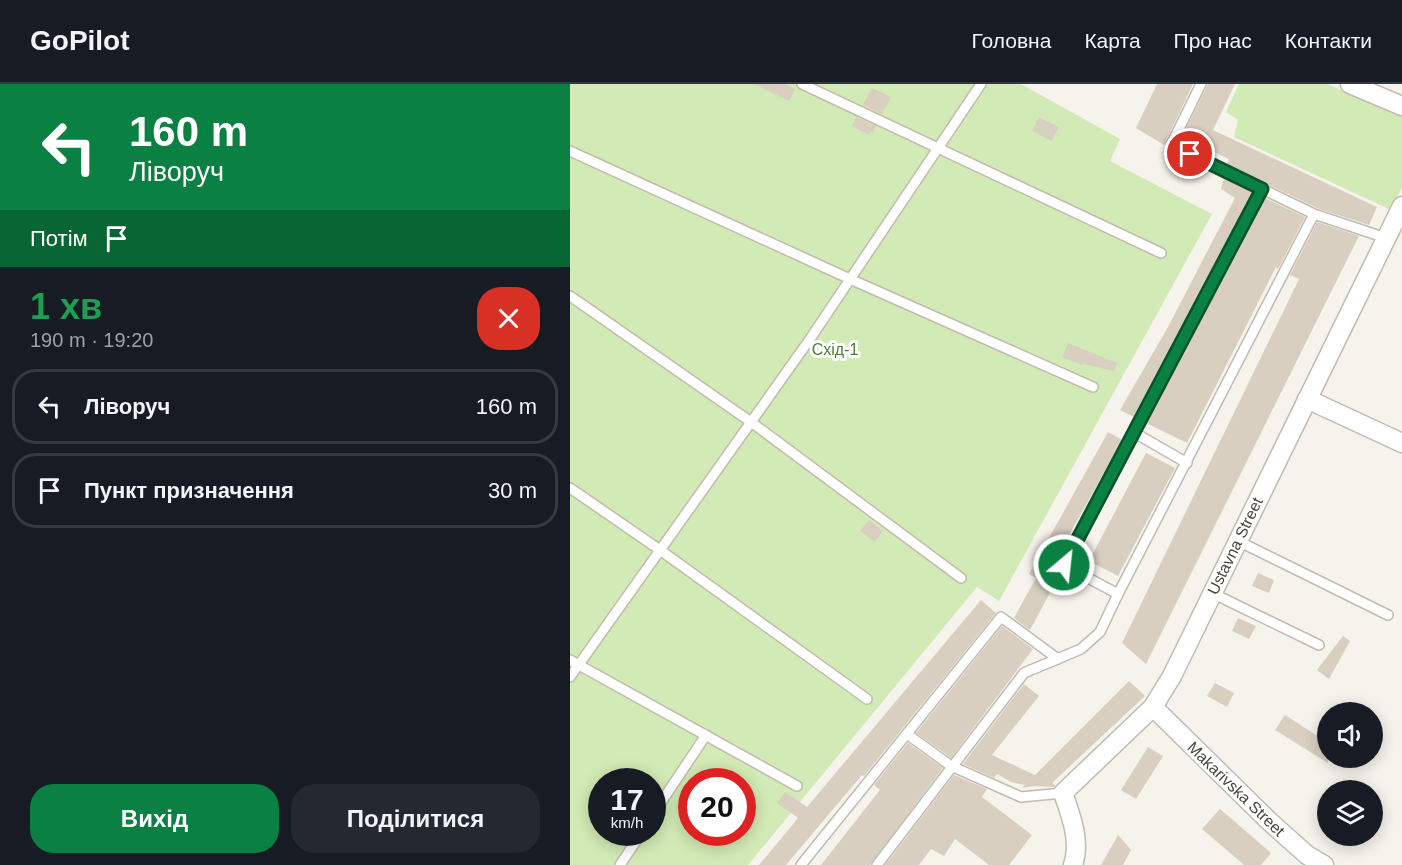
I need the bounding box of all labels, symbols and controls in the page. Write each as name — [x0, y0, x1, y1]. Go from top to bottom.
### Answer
text: GoPilot — [30, 25, 130, 56]
text: Головна — [972, 29, 1051, 52]
text: Карта — [1084, 29, 1141, 52]
text: Про нас — [1174, 29, 1252, 52]
text: Контакти — [1285, 29, 1372, 52]
icon: left — [30, 108, 108, 186]
text: 160 m — [129, 108, 248, 155]
pin — [1164, 128, 1215, 179]
icon: arrive — [1173, 137, 1206, 170]
text: Ліворуч — [129, 157, 224, 187]
icon: arrive — [100, 222, 133, 255]
text: Потім — [30, 226, 88, 251]
text: 1 хв — [30, 286, 102, 327]
button: close — [477, 287, 540, 350]
text: 190 m · 19:20 — [30, 329, 153, 351]
park label: Схід-1 — [812, 341, 858, 358]
icon: left — [33, 390, 66, 423]
text: Ліворуч — [84, 394, 170, 419]
text: 160 m — [476, 394, 537, 419]
icon: arrive — [33, 474, 66, 507]
text: Пункт призначення — [84, 478, 294, 503]
text: 30 m — [488, 478, 537, 503]
street label: Ustavna Street — [1204, 494, 1266, 597]
position arrow — [1032, 533, 1096, 597]
map controls — [1317, 702, 1383, 846]
button: sound — [1317, 702, 1383, 768]
street label: Makarivska Street — [1184, 738, 1288, 840]
speed limit sign: 20 — [678, 768, 756, 846]
button: layers — [1317, 780, 1383, 846]
text: 17 — [610, 783, 644, 816]
button: Вихід — [30, 784, 279, 853]
button: Поділитися — [291, 784, 540, 853]
text: km/h — [611, 814, 643, 831]

